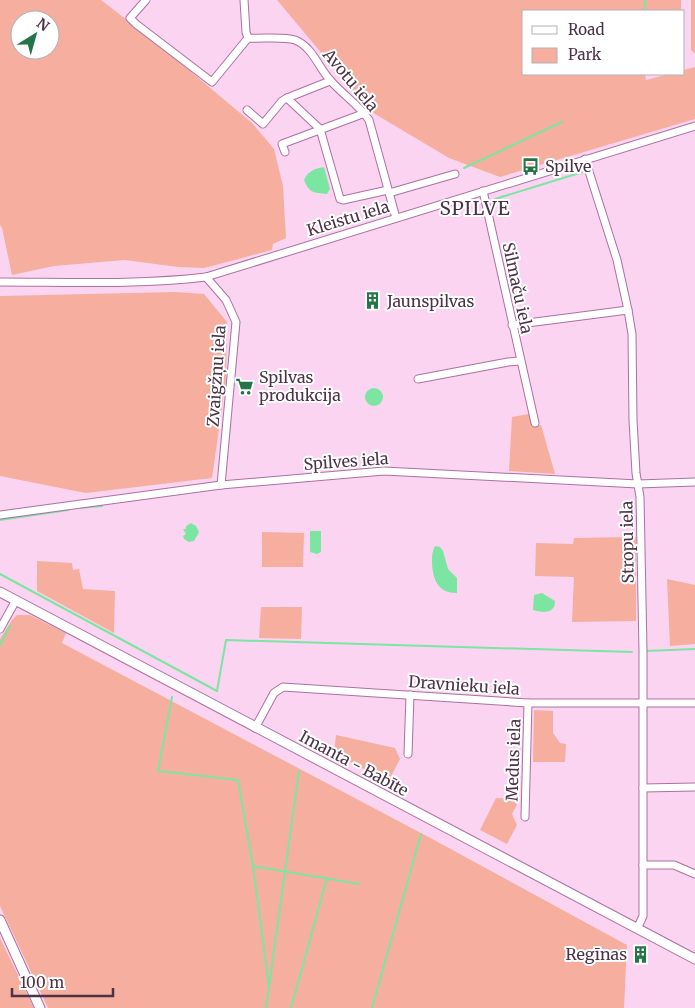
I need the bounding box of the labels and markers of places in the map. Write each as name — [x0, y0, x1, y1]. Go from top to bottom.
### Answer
bus stop icon: Spilve — [521, 156, 541, 176]
place label: Spilve — [545, 156, 591, 176]
building icon: Jaunspilvas — [363, 291, 383, 311]
place label: Jaunspilvas — [386, 291, 474, 311]
place label: Spilvas produkcija — [259, 367, 341, 405]
supermarket icon: Spilvas produkcija — [235, 376, 255, 396]
place label: Regīnas — [565, 944, 627, 964]
building icon: Regīnas — [631, 944, 651, 964]

